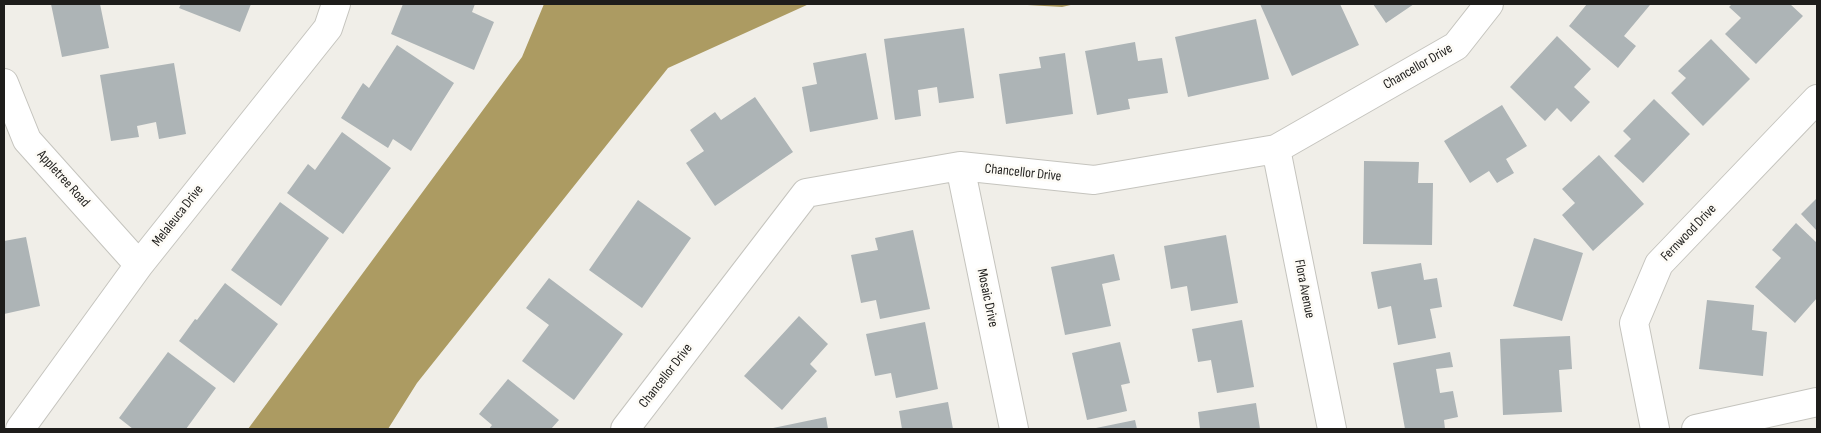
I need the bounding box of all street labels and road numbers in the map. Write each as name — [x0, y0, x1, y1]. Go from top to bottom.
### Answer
street label: Chancellor Drive — [1380, 40, 1456, 94]
street label: Appletree Road — [33, 147, 93, 211]
street label: Chancellor Drive — [984, 161, 1062, 185]
street label: Melaleuca Drive — [149, 182, 207, 250]
street label: Fernwood Drive — [1658, 201, 1720, 265]
street label: Flora Avenue — [1290, 258, 1318, 320]
street label: Mosaic Drive — [973, 267, 1001, 329]
street label: Chancellor Drive — [636, 340, 696, 412]

